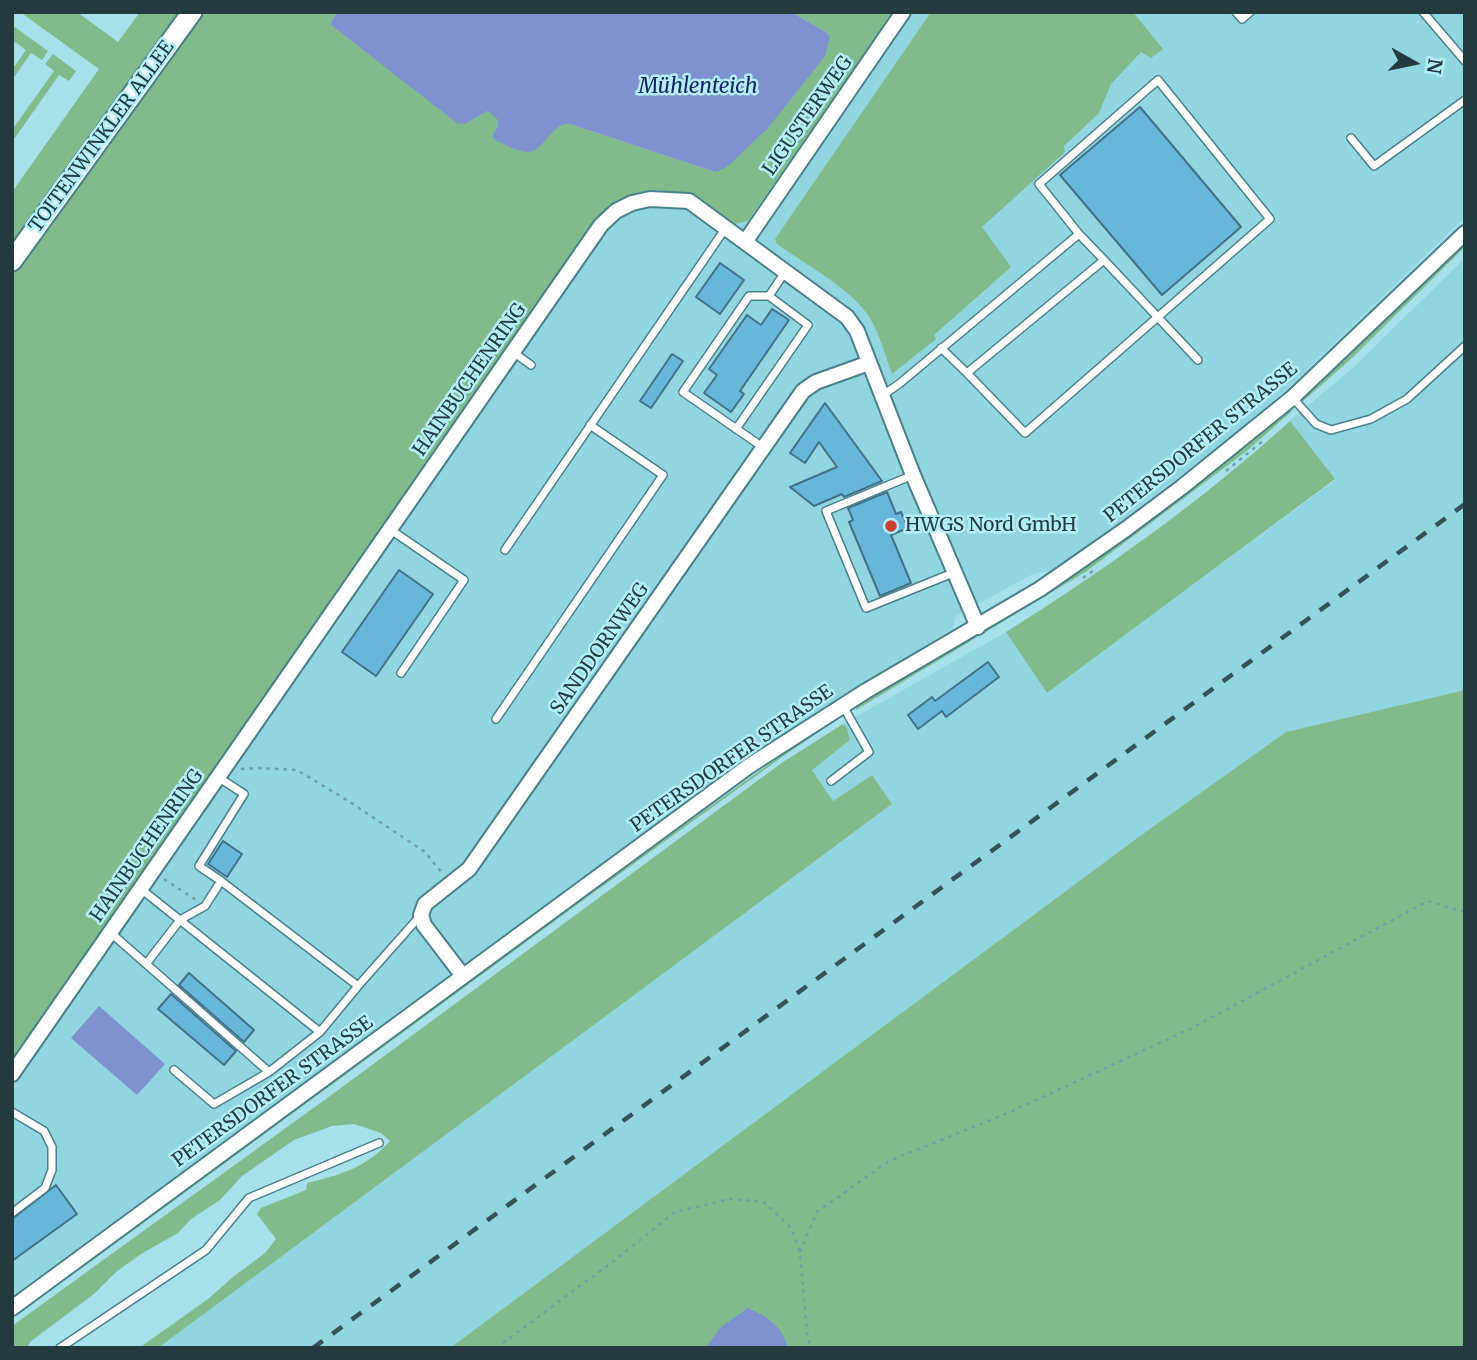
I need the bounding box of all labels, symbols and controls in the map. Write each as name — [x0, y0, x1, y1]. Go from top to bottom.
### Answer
north arrow — [1379, 28, 1449, 98]
street label: TOITENWINKLER ALLEE — [25, 37, 179, 237]
street label: LIGUSTERWEG — [759, 52, 857, 180]
text: N — [1422, 57, 1448, 76]
water label: Mühlenteich — [639, 74, 757, 100]
street label: HAINBUCHENRING — [409, 299, 531, 461]
street label: PETERSDORFER STRASSE — [1100, 358, 1302, 528]
place label: HWGS Nord GmbH — [905, 515, 1077, 537]
marker: HWGS Nord GmbH — [883, 518, 899, 534]
street label: SANDDORNWEG — [546, 579, 654, 719]
street label: PETERSDORFER STRASSE — [626, 680, 838, 838]
street label: HAINBUCHENRING — [86, 765, 208, 927]
street label: PETERSDORFER STRASSE — [168, 1012, 378, 1172]

